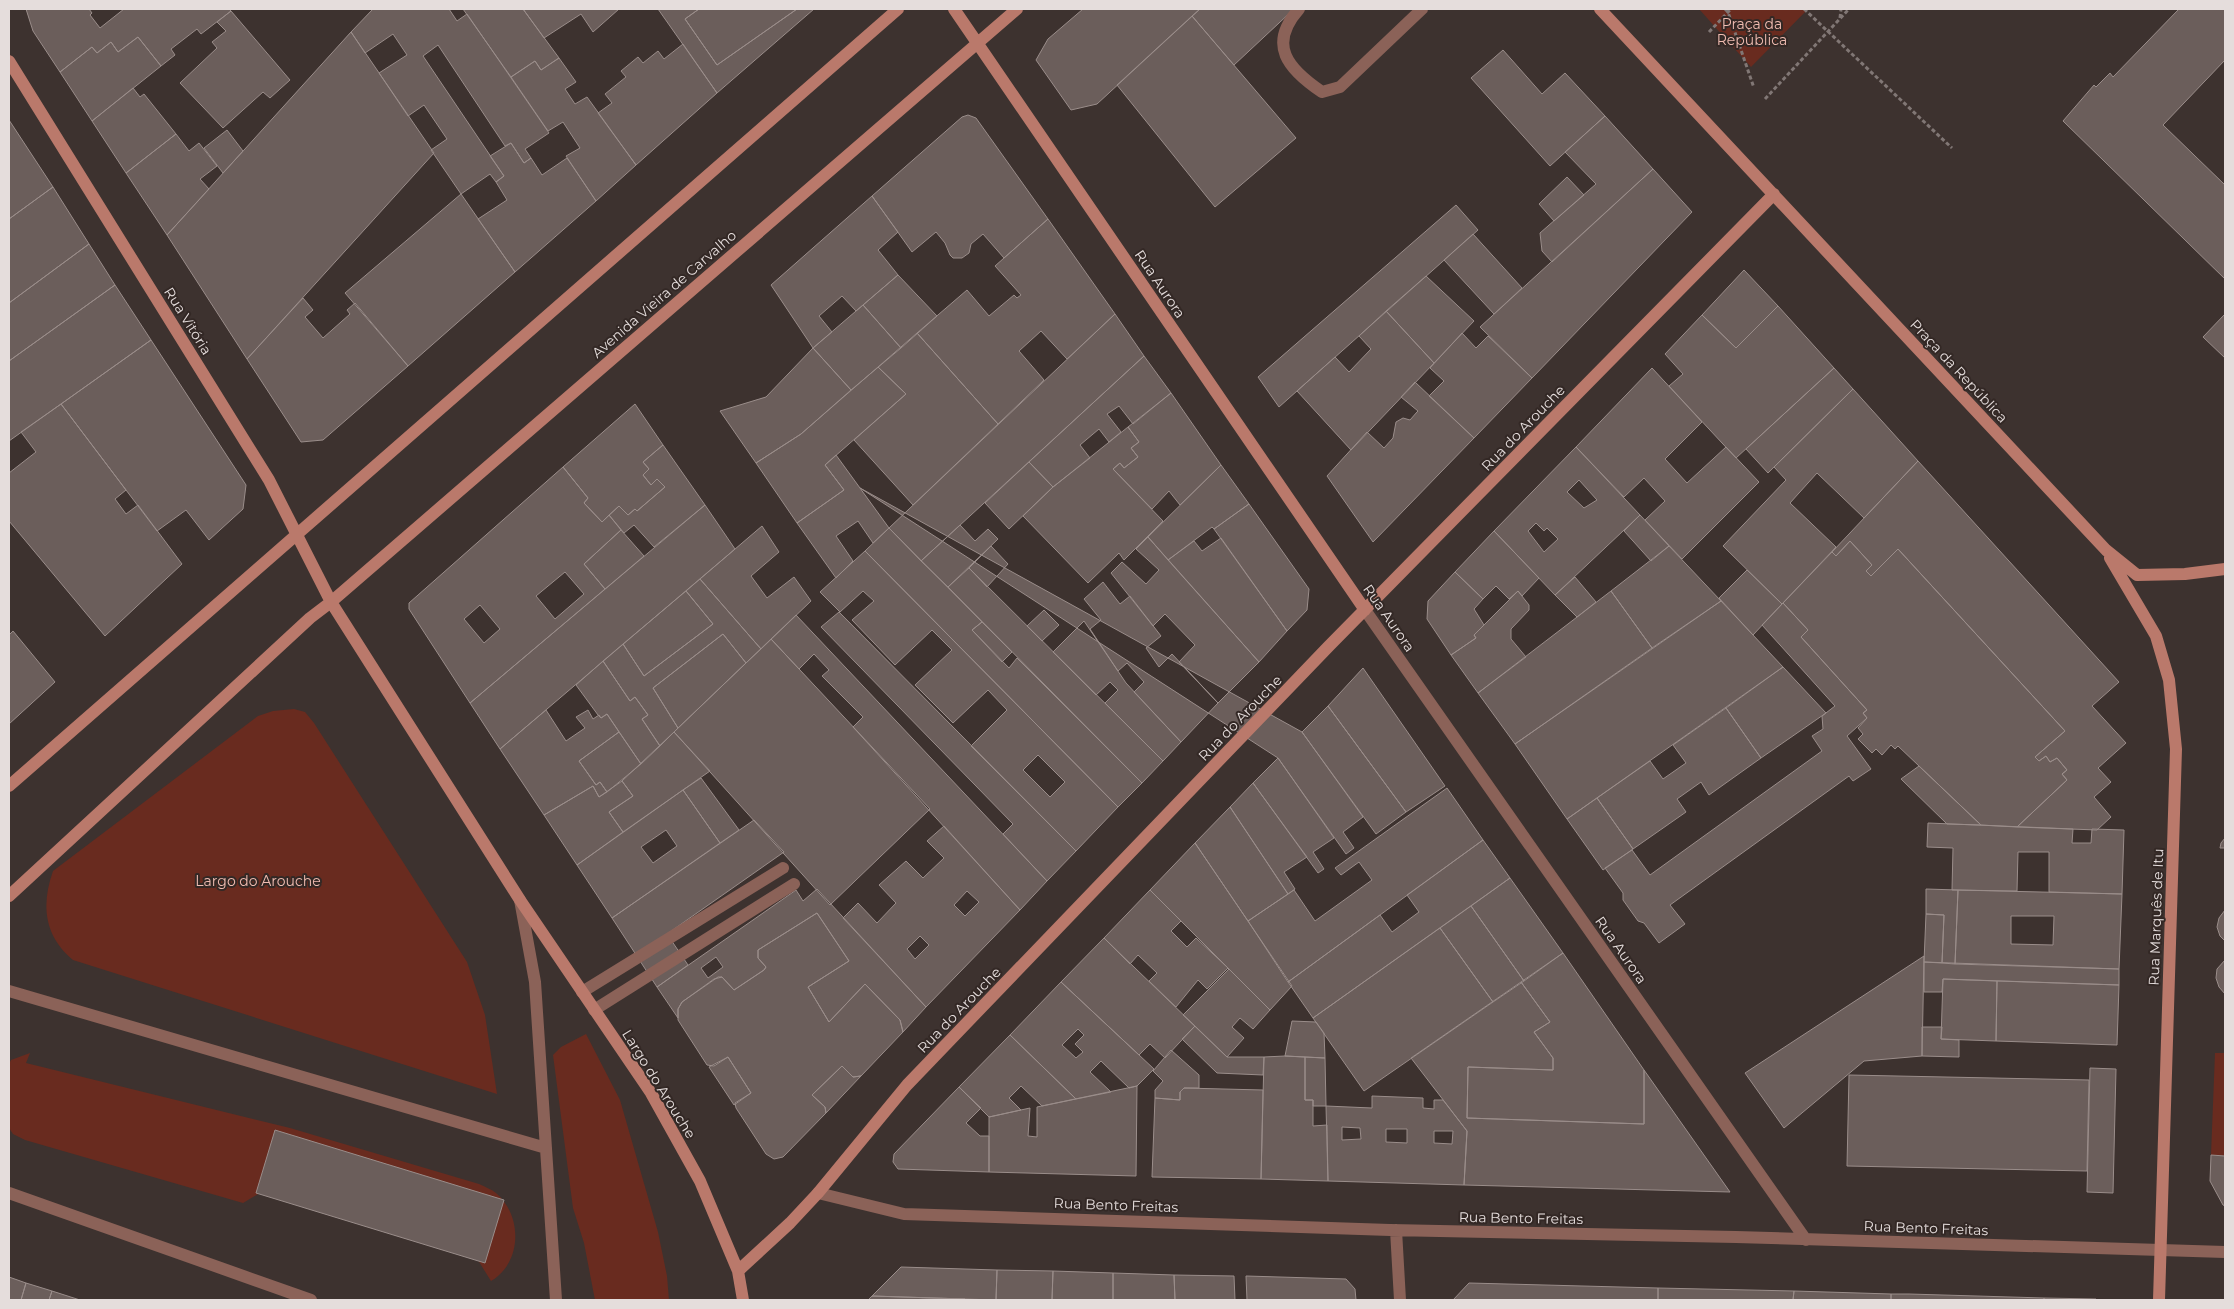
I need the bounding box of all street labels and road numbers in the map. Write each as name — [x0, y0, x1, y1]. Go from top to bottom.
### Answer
street label: Avenida Vieira de Carvalho — [588, 226, 740, 362]
street label: Rua Aurora — [1131, 247, 1189, 321]
street label: Rua Vitória — [160, 284, 216, 358]
street label: Praça da República — [1906, 316, 2012, 426]
street label: Rua do Arouche — [1477, 381, 1569, 475]
street label: Rua Aurora — [1359, 581, 1419, 655]
street label: Rua do Arouche — [1194, 671, 1286, 765]
street label: Rua Marquês de Itu — [2145, 848, 2167, 986]
street label: Rua Aurora — [1591, 913, 1651, 987]
street label: Rua do Arouche — [913, 963, 1005, 1057]
street label: Largo do Arouche — [618, 1026, 700, 1142]
street label: Rua Bento Freitas — [1053, 1194, 1179, 1216]
street label: Rua Bento Freitas — [1459, 1208, 1584, 1228]
street label: Rua Bento Freitas — [1863, 1217, 1989, 1239]

